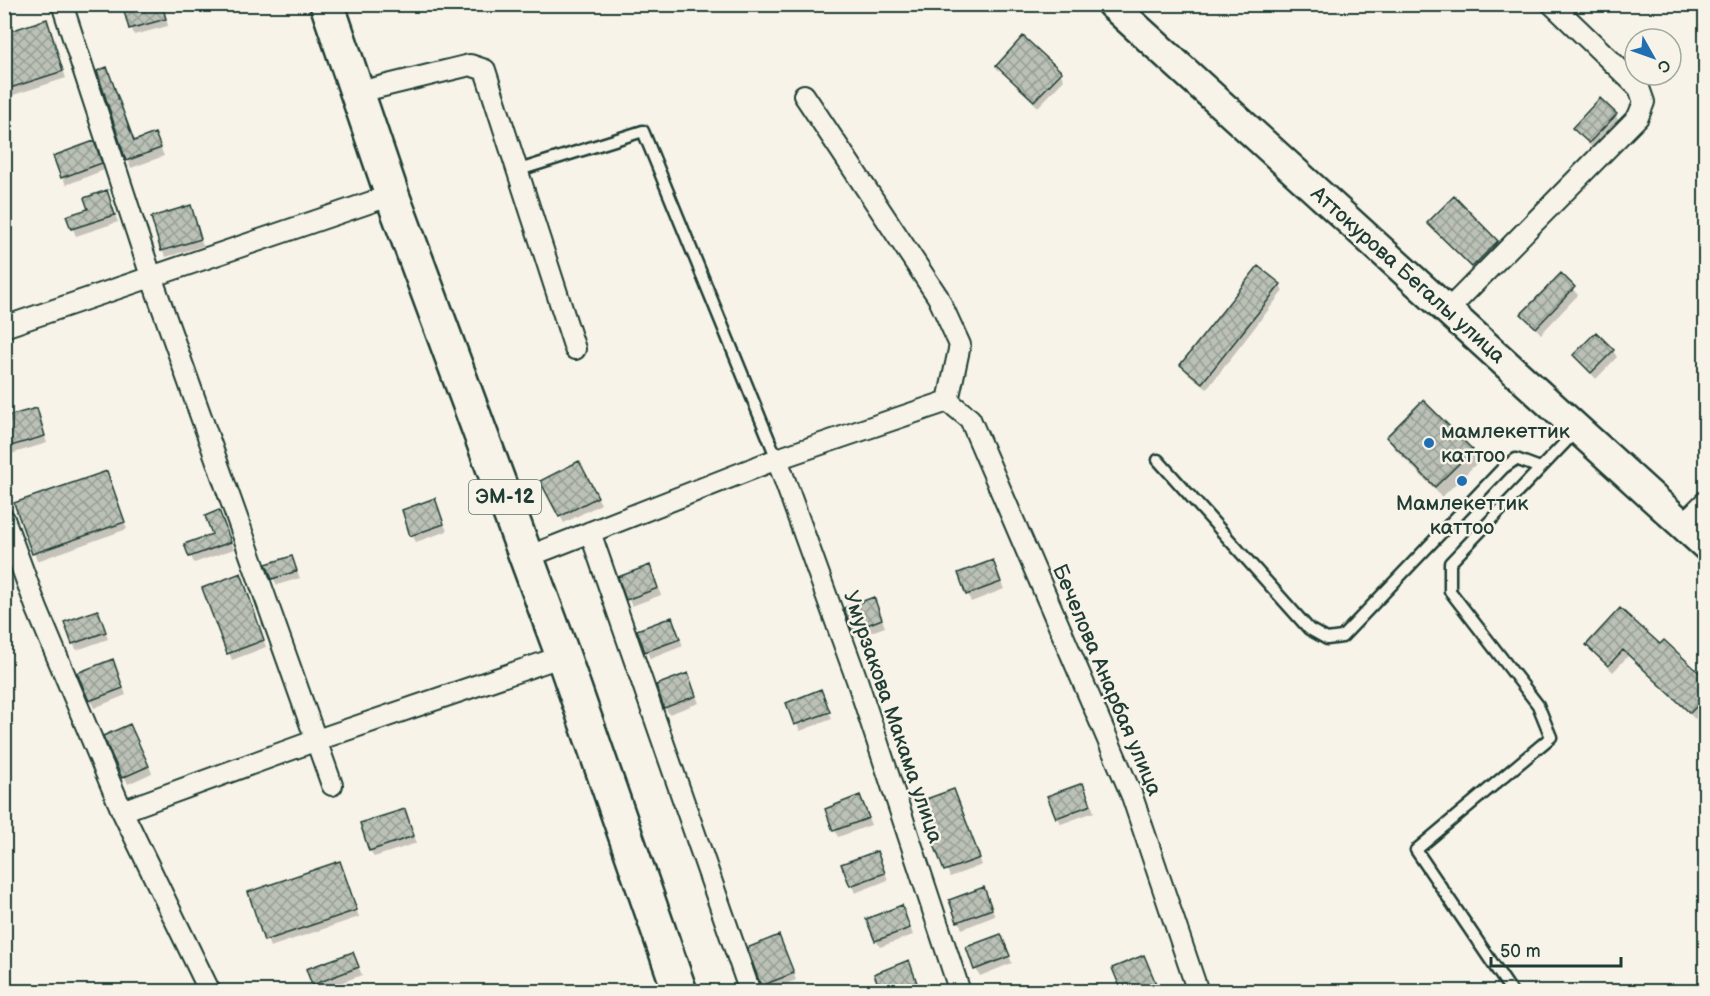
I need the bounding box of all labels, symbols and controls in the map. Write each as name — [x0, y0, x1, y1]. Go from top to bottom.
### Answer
north arrow — [1623, 27, 1683, 87]
text: С — [1652, 55, 1674, 76]
street label: Аттокурова Бегалы улица — [1305, 181, 1511, 369]
place label: мамлекеттик каттоо — [1441, 419, 1570, 468]
marker: мамлекеттик каттоо — [1422, 436, 1436, 450]
marker: Мамлекеттик каттоо — [1455, 474, 1469, 488]
road number: ЭМ-12 — [469, 480, 541, 514]
place label: Мамлекеттик каттоо — [1396, 491, 1528, 540]
street label: Бечелова Анарбая улица — [1047, 561, 1167, 800]
street label: Умурзакова Макама улица — [838, 587, 948, 847]
scale bar — [1491, 930, 1622, 968]
text: 50 m — [1500, 941, 1541, 962]

